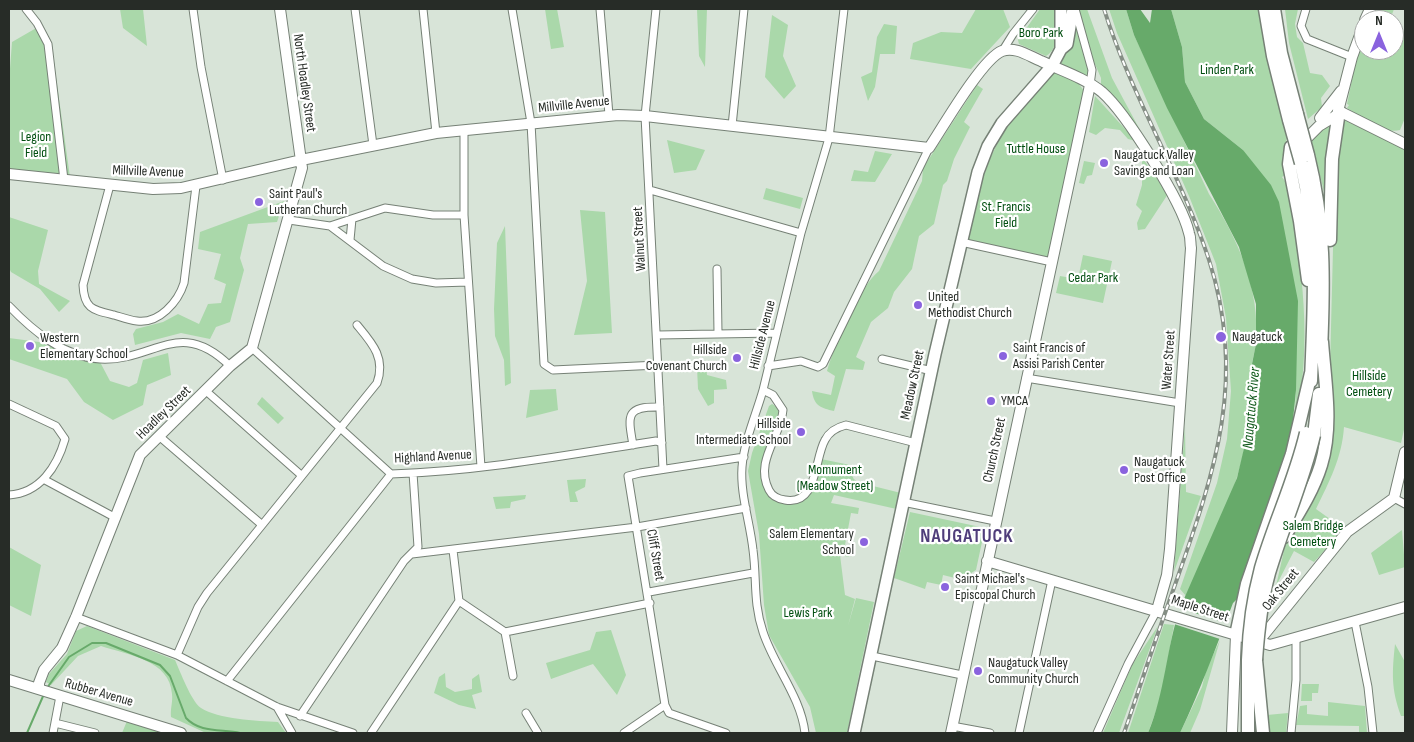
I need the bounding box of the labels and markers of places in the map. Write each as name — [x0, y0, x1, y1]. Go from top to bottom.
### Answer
place label: Naugatuck Valley Savings and Loan — [1114, 147, 1194, 180]
marker: Naugatuck Valley Savings and Loan — [1098, 157, 1110, 169]
place label: Saint Paul's Lutheran Church — [269, 186, 347, 218]
marker: Saint Paul's Lutheran Church — [253, 196, 265, 208]
place label: United Methodist Church — [928, 289, 1012, 322]
marker: United Methodist Church — [912, 299, 924, 311]
place label: Naugatuck — [1232, 329, 1282, 345]
place label: Western Elementary School — [40, 330, 128, 362]
marker: Naugatuck — [1214, 330, 1228, 344]
marker: Western Elementary School — [24, 340, 36, 352]
place label: Saint Francis of Assisi Parish Center — [1013, 340, 1105, 372]
place label: Hillside Covenant Church — [646, 342, 727, 374]
marker: Saint Francis of Assisi Parish Center — [997, 350, 1009, 362]
marker: Hillside Covenant Church — [731, 352, 743, 364]
place label: YMCA — [1001, 393, 1028, 409]
marker: YMCA — [985, 395, 997, 407]
place label: Hillside Intermediate School — [696, 416, 791, 448]
marker: Hillside Intermediate School — [795, 426, 807, 438]
place label: Naugatuck Post Office — [1134, 454, 1186, 487]
marker: Naugatuck Post Office — [1118, 464, 1130, 476]
place label: Salem Elementary School — [769, 526, 854, 558]
marker: Salem Elementary School — [858, 536, 870, 548]
place label: Saint Michael's Episcopal Church — [955, 571, 1036, 604]
marker: Saint Michael's Episcopal Church — [939, 581, 951, 593]
place label: Naugatuck Valley Community Church — [988, 655, 1079, 688]
marker: Naugatuck Valley Community Church — [972, 665, 984, 677]

